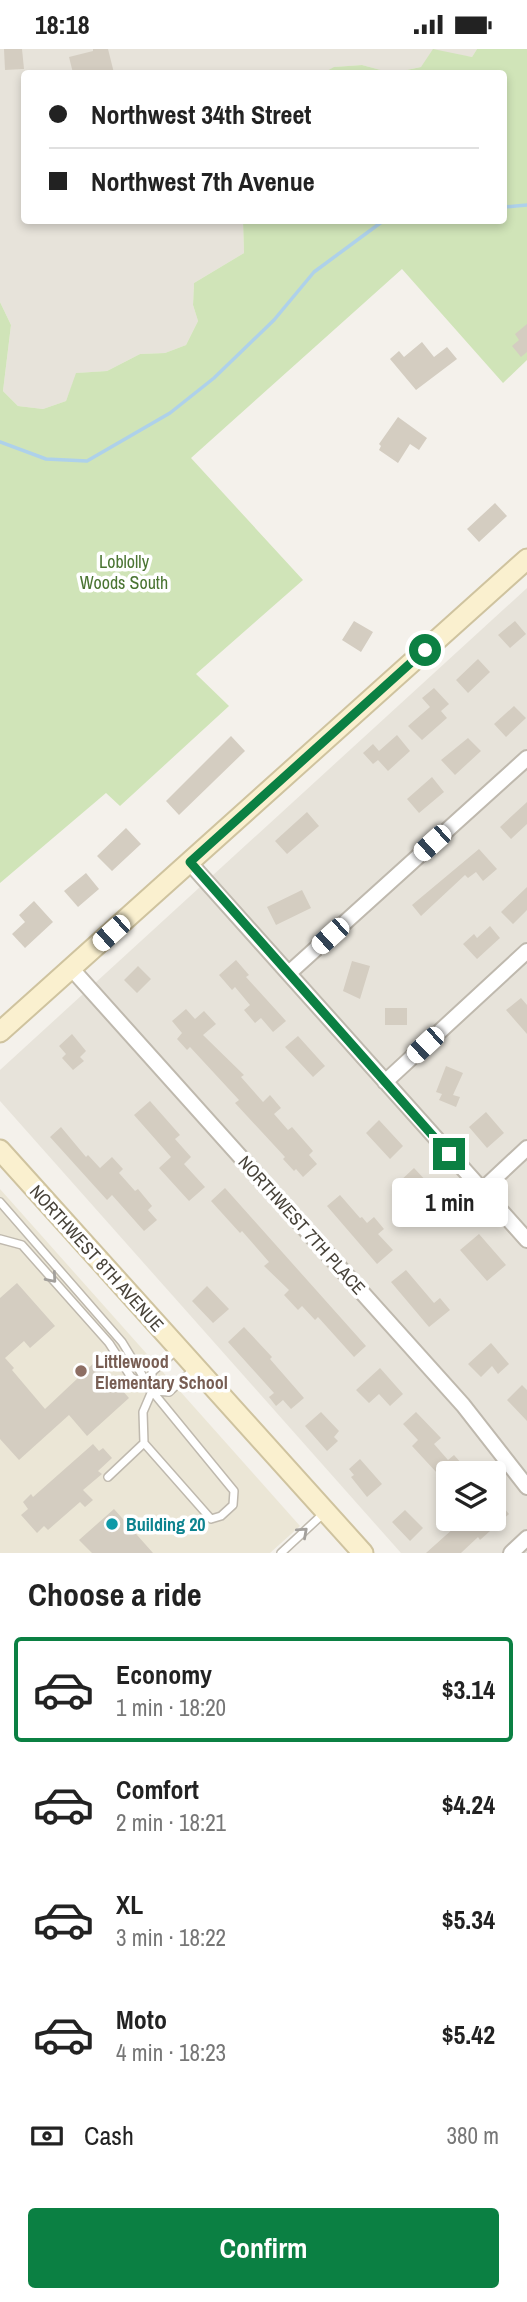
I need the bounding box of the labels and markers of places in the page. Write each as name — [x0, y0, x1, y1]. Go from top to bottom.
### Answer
place label: Littlewood Elementary School — [95, 1349, 228, 1395]
marker: Littlewood Elementary School — [73, 1363, 89, 1379]
place label: Building 20 — [126, 1512, 206, 1537]
marker: Building 20 — [104, 1516, 120, 1532]

